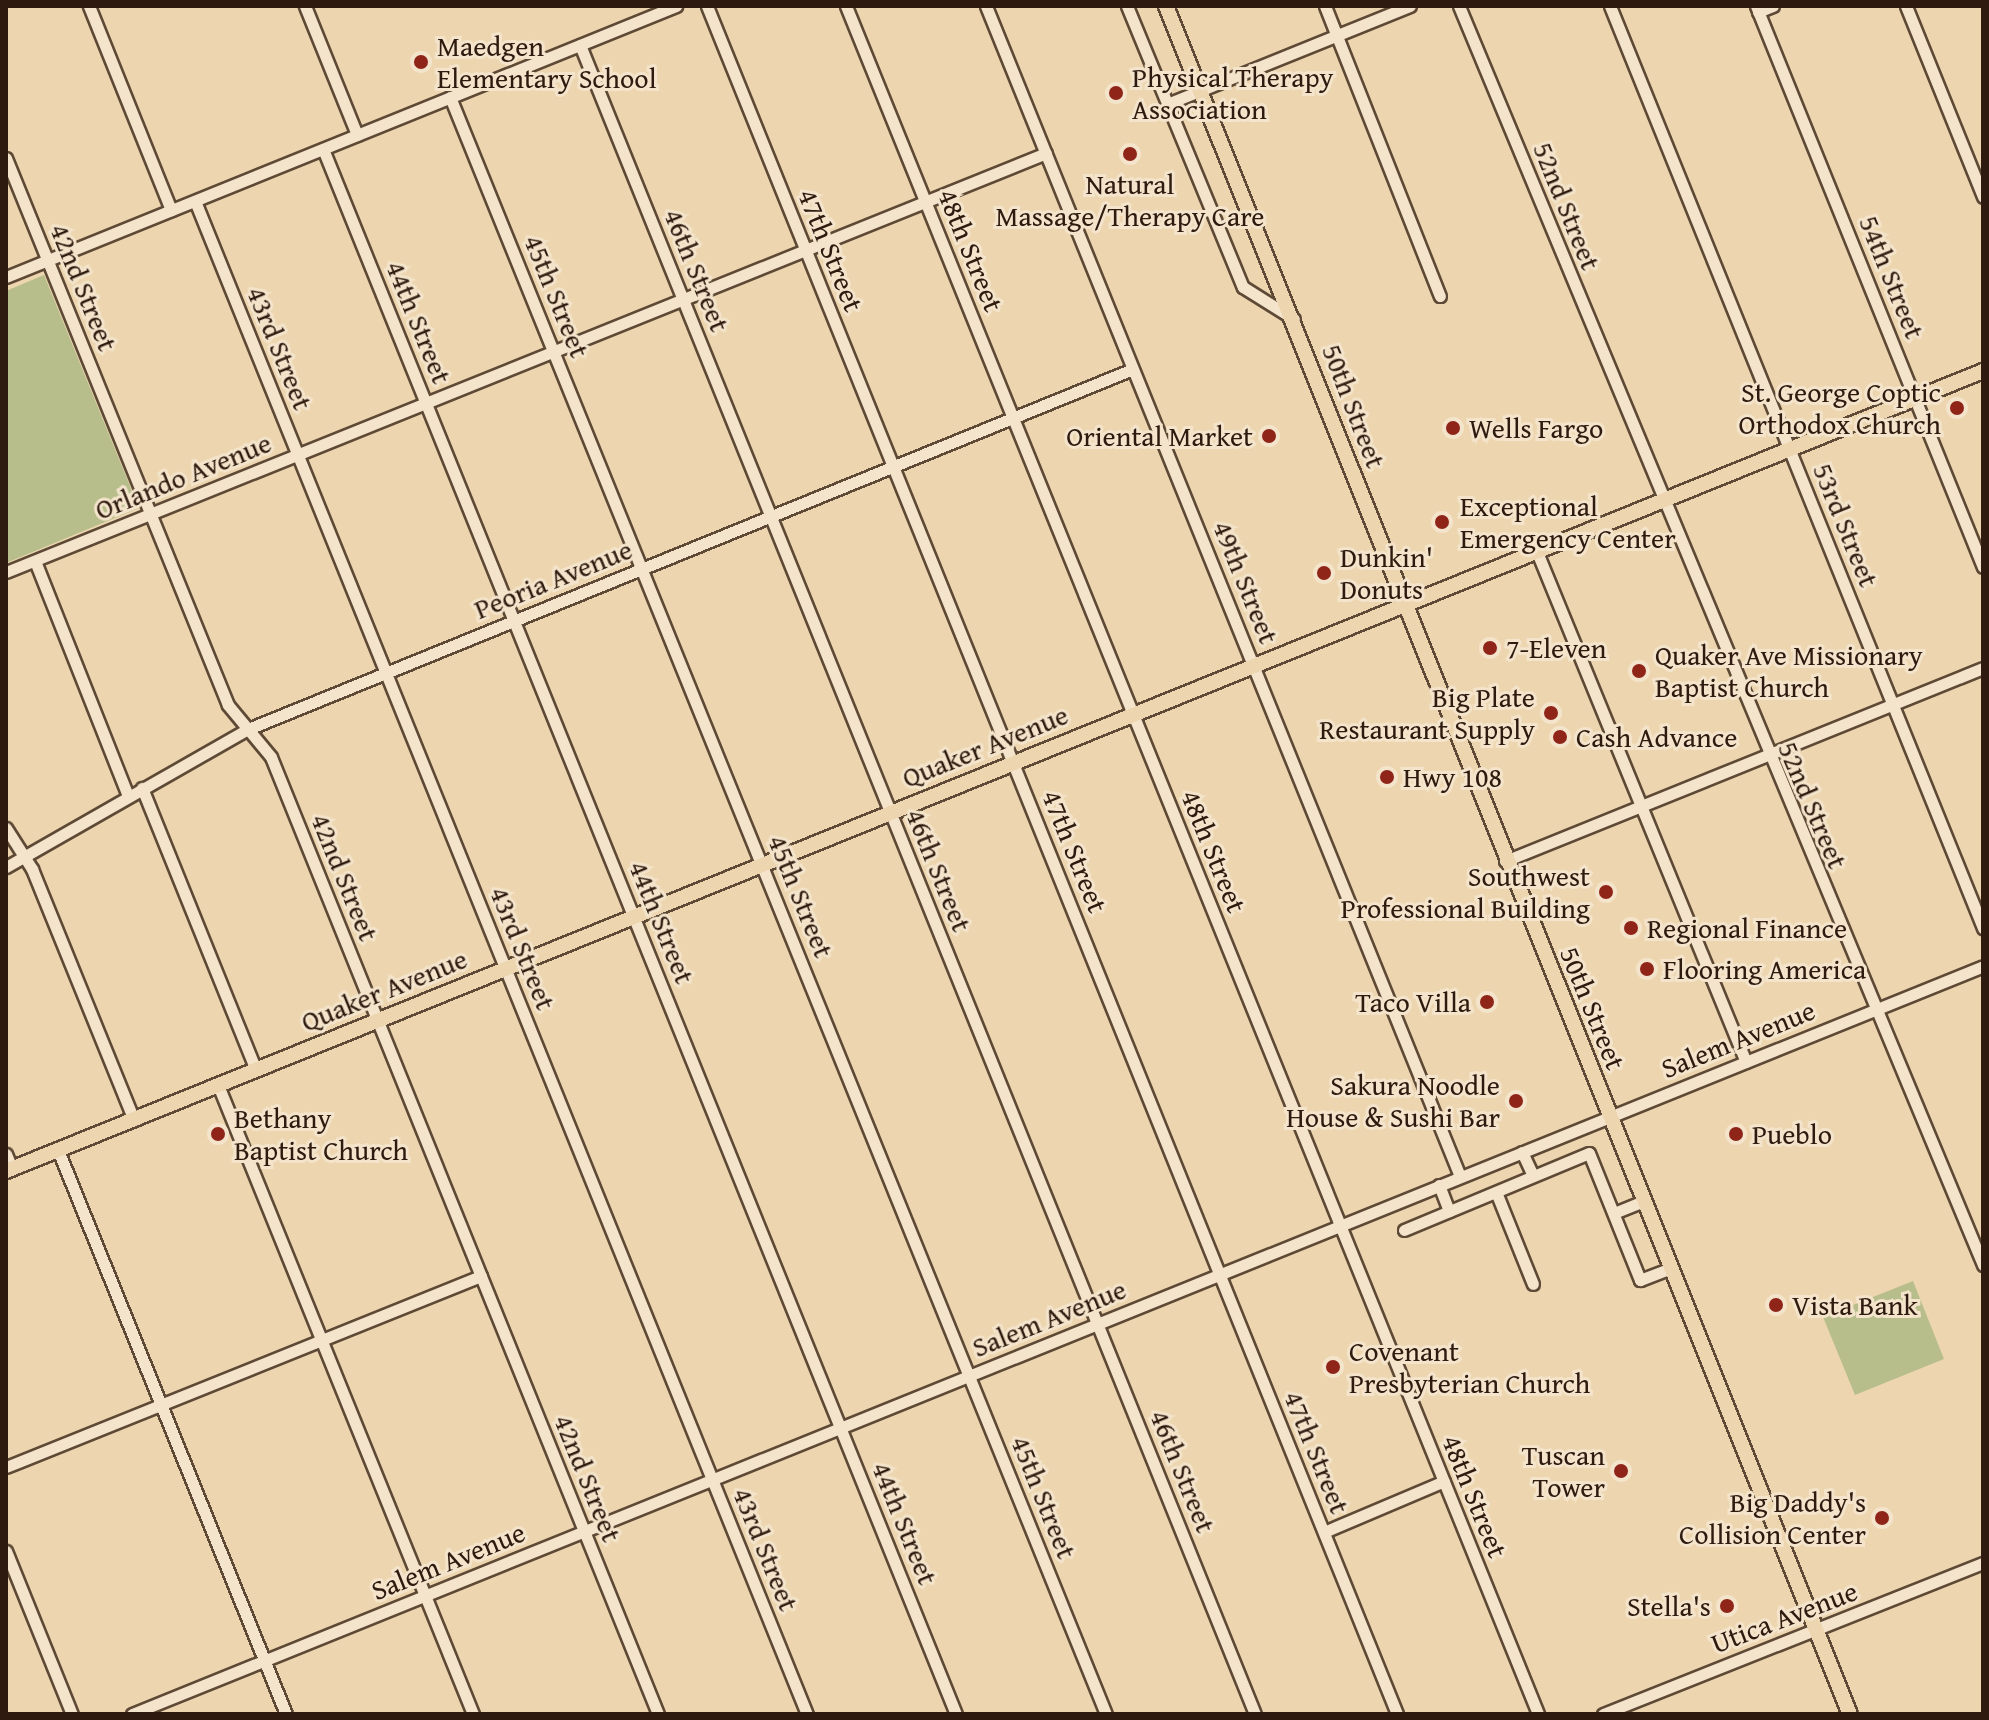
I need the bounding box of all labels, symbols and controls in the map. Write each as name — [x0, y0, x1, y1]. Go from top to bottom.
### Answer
place label: Maedgen Elementary School — [437, 29, 656, 95]
marker: Maedgen Elementary School — [412, 53, 430, 71]
place label: Physical Therapy Association — [1132, 60, 1333, 126]
marker: Physical Therapy Association — [1107, 84, 1125, 102]
street label: 52nd Street — [1526, 137, 1608, 275]
marker: Natural Massage/Therapy Care — [1121, 145, 1139, 163]
place label: Natural Massage/Therapy Care — [996, 167, 1264, 233]
street label: 47th Street — [791, 184, 871, 316]
street label: 48th Street — [931, 184, 1011, 316]
street label: 46th Street — [657, 204, 737, 336]
street label: 54th Street — [1852, 211, 1932, 343]
street label: 42nd Street — [43, 218, 125, 356]
street label: 45th Street — [517, 230, 597, 362]
street label: 44th Street — [379, 256, 459, 388]
street label: 43rd Street — [240, 281, 320, 415]
street label: 50th Street — [1315, 339, 1393, 473]
place label: St. George Coptic Orthodox Church — [1739, 375, 1941, 441]
marker: St. George Coptic Orthodox Church — [1948, 399, 1966, 417]
place label: Wells Fargo — [1469, 411, 1603, 445]
place label: Oriental Market — [1066, 419, 1253, 453]
marker: Wells Fargo — [1444, 419, 1462, 437]
street label: Orlando Avenue — [90, 425, 276, 527]
marker: Oriental Market — [1260, 427, 1278, 445]
street label: 53rd Street — [1806, 458, 1886, 592]
place label: Exceptional Emergency Center — [1460, 489, 1676, 555]
marker: Exceptional Emergency Center — [1431, 511, 1453, 533]
street label: 49th Street — [1206, 516, 1286, 648]
street label: Peoria Avenue — [469, 532, 637, 626]
place label: Dunkin' Donuts — [1340, 540, 1433, 606]
marker: Dunkin' Donuts — [1315, 564, 1333, 582]
place label: 7-Eleven — [1506, 631, 1606, 665]
place label: Quaker Ave Missionary Baptist Church — [1655, 638, 1923, 704]
marker: 7-Eleven — [1481, 639, 1499, 657]
marker: Quaker Ave Missionary Baptist Church — [1630, 662, 1648, 680]
place label: Big Plate Restaurant Supply — [1319, 680, 1535, 746]
street label: Quaker Avenue — [897, 697, 1073, 795]
marker: Big Plate Restaurant Supply — [1542, 704, 1560, 722]
place label: Cash Advance — [1576, 720, 1737, 754]
marker: Cash Advance — [1551, 728, 1569, 746]
street label: 52nd Street — [1771, 736, 1855, 874]
place label: Hwy 108 — [1403, 760, 1502, 794]
marker: Hwy 108 — [1378, 768, 1396, 786]
street label: 47th Street — [1035, 785, 1115, 917]
street label: 48th Street — [1174, 785, 1254, 917]
street label: 46th Street — [899, 804, 979, 936]
street label: 42nd Street — [304, 808, 386, 946]
street label: 45th Street — [761, 830, 841, 962]
street label: 44th Street — [622, 856, 702, 988]
place label: Southwest Professional Building — [1341, 859, 1590, 925]
street label: 43rd Street — [483, 881, 563, 1015]
marker: Southwest Professional Building — [1597, 883, 1615, 901]
place label: Regional Finance — [1647, 911, 1847, 945]
marker: Regional Finance — [1622, 919, 1640, 937]
street label: Quaker Avenue — [296, 941, 472, 1039]
street label: 50th Street — [1553, 942, 1633, 1074]
place label: Flooring America — [1663, 952, 1866, 986]
marker: Flooring America — [1638, 960, 1656, 978]
place label: Taco Villa — [1355, 985, 1471, 1019]
marker: Taco Villa — [1478, 993, 1496, 1011]
street label: Salem Avenue — [1656, 993, 1820, 1085]
place label: Sakura Noodle House & Sushi Bar — [1286, 1068, 1500, 1134]
marker: Sakura Noodle House & Sushi Bar — [1507, 1092, 1525, 1110]
place label: Bethany Baptist Church — [234, 1101, 408, 1167]
place label: Pueblo — [1752, 1117, 1832, 1151]
marker: Bethany Baptist Church — [209, 1125, 227, 1143]
marker: Pueblo — [1727, 1125, 1745, 1143]
street label: Salem Avenue — [967, 1272, 1131, 1364]
place label: Vista Bank — [1792, 1288, 1918, 1322]
marker: Vista Bank — [1767, 1296, 1785, 1314]
place label: Covenant Presbyterian Church — [1349, 1334, 1590, 1400]
marker: Covenant Presbyterian Church — [1324, 1358, 1342, 1376]
street label: 47th Street — [1277, 1386, 1357, 1518]
street label: 46th Street — [1143, 1405, 1223, 1537]
street label: 42nd Street — [547, 1409, 629, 1547]
street label: 48th Street — [1435, 1430, 1515, 1562]
street label: 45th Street — [1004, 1431, 1084, 1563]
place label: Tuscan Tower — [1522, 1438, 1605, 1504]
street label: 44th Street — [865, 1457, 945, 1589]
marker: Tuscan Tower — [1612, 1462, 1630, 1480]
street label: 43rd Street — [726, 1482, 806, 1616]
place label: Big Daddy's Collision Center — [1679, 1485, 1866, 1551]
marker: Big Daddy's Collision Center — [1873, 1509, 1891, 1527]
street label: Salem Avenue — [366, 1515, 530, 1607]
street label: Utica Avenue — [1706, 1574, 1862, 1660]
place label: Stella's — [1627, 1589, 1711, 1623]
marker: Stella's — [1718, 1597, 1736, 1615]

